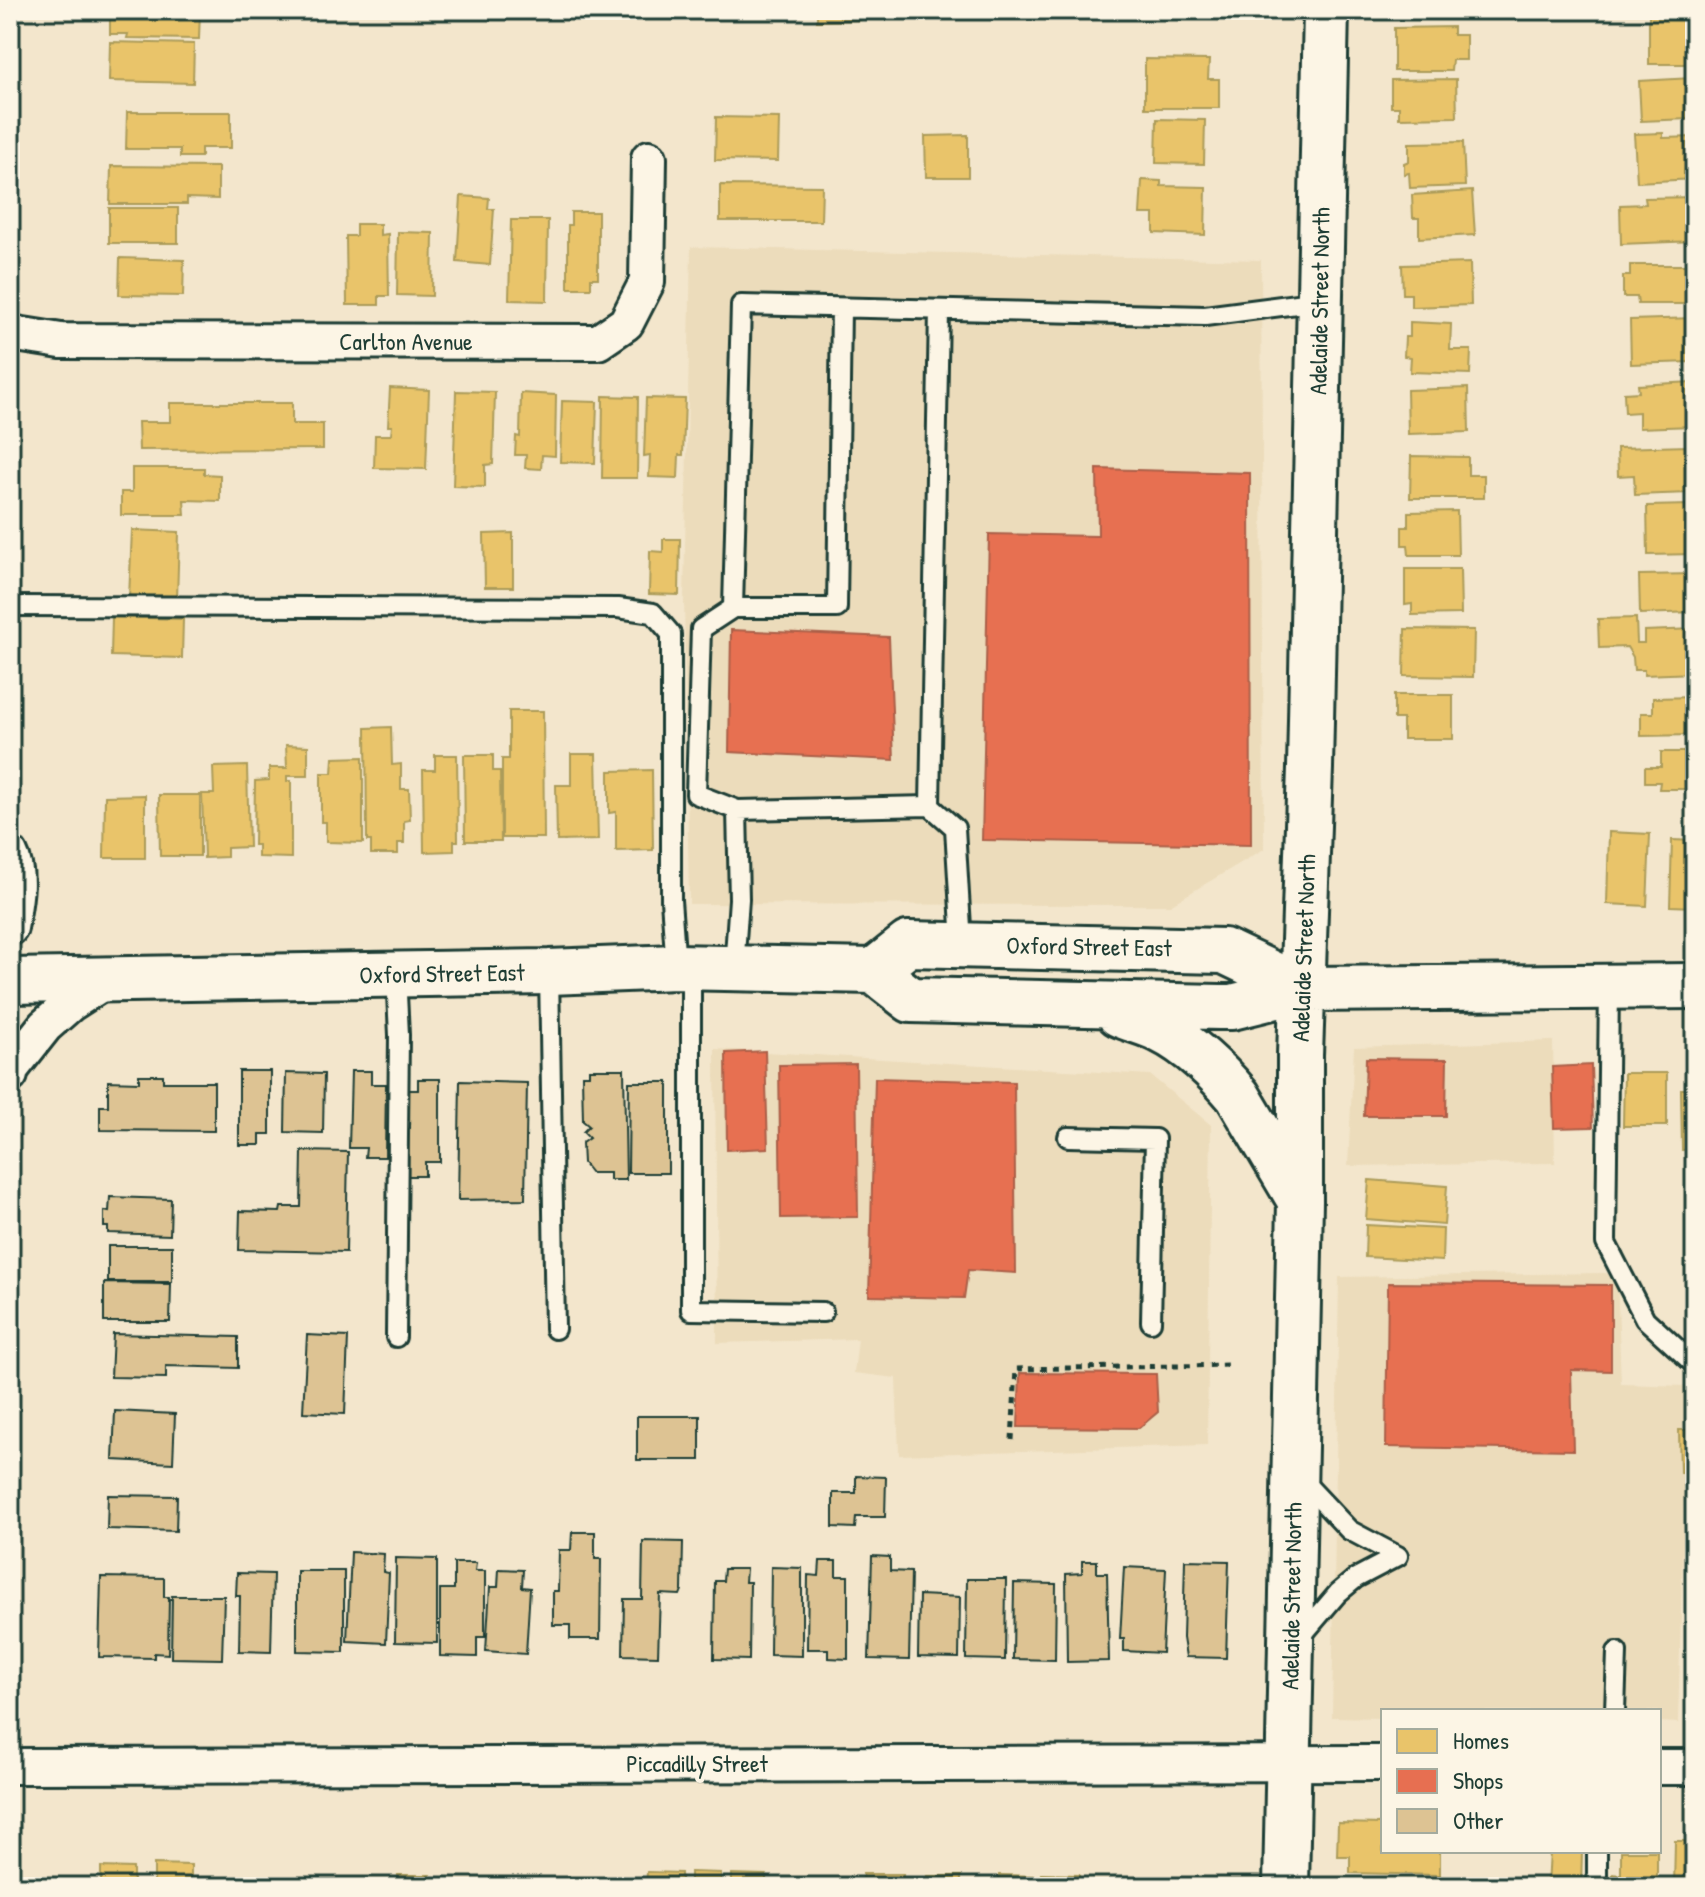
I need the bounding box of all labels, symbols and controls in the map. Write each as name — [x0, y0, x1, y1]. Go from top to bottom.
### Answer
street label: Adelaide Street North — [1301, 207, 1337, 395]
street label: Carlton Avenue — [339, 325, 473, 357]
street label: Adelaide Street North — [1284, 854, 1322, 1042]
street label: Oxford Street East — [1006, 929, 1173, 963]
street label: Oxford Street East — [359, 956, 526, 990]
street label: Adelaide Street North — [1273, 1502, 1309, 1690]
legend — [1381, 1709, 1661, 1853]
text: Homes — [1453, 1724, 1509, 1756]
street label: Piccadilly Street — [626, 1747, 769, 1779]
text: Shops — [1453, 1764, 1503, 1796]
text: Other — [1453, 1804, 1503, 1836]

